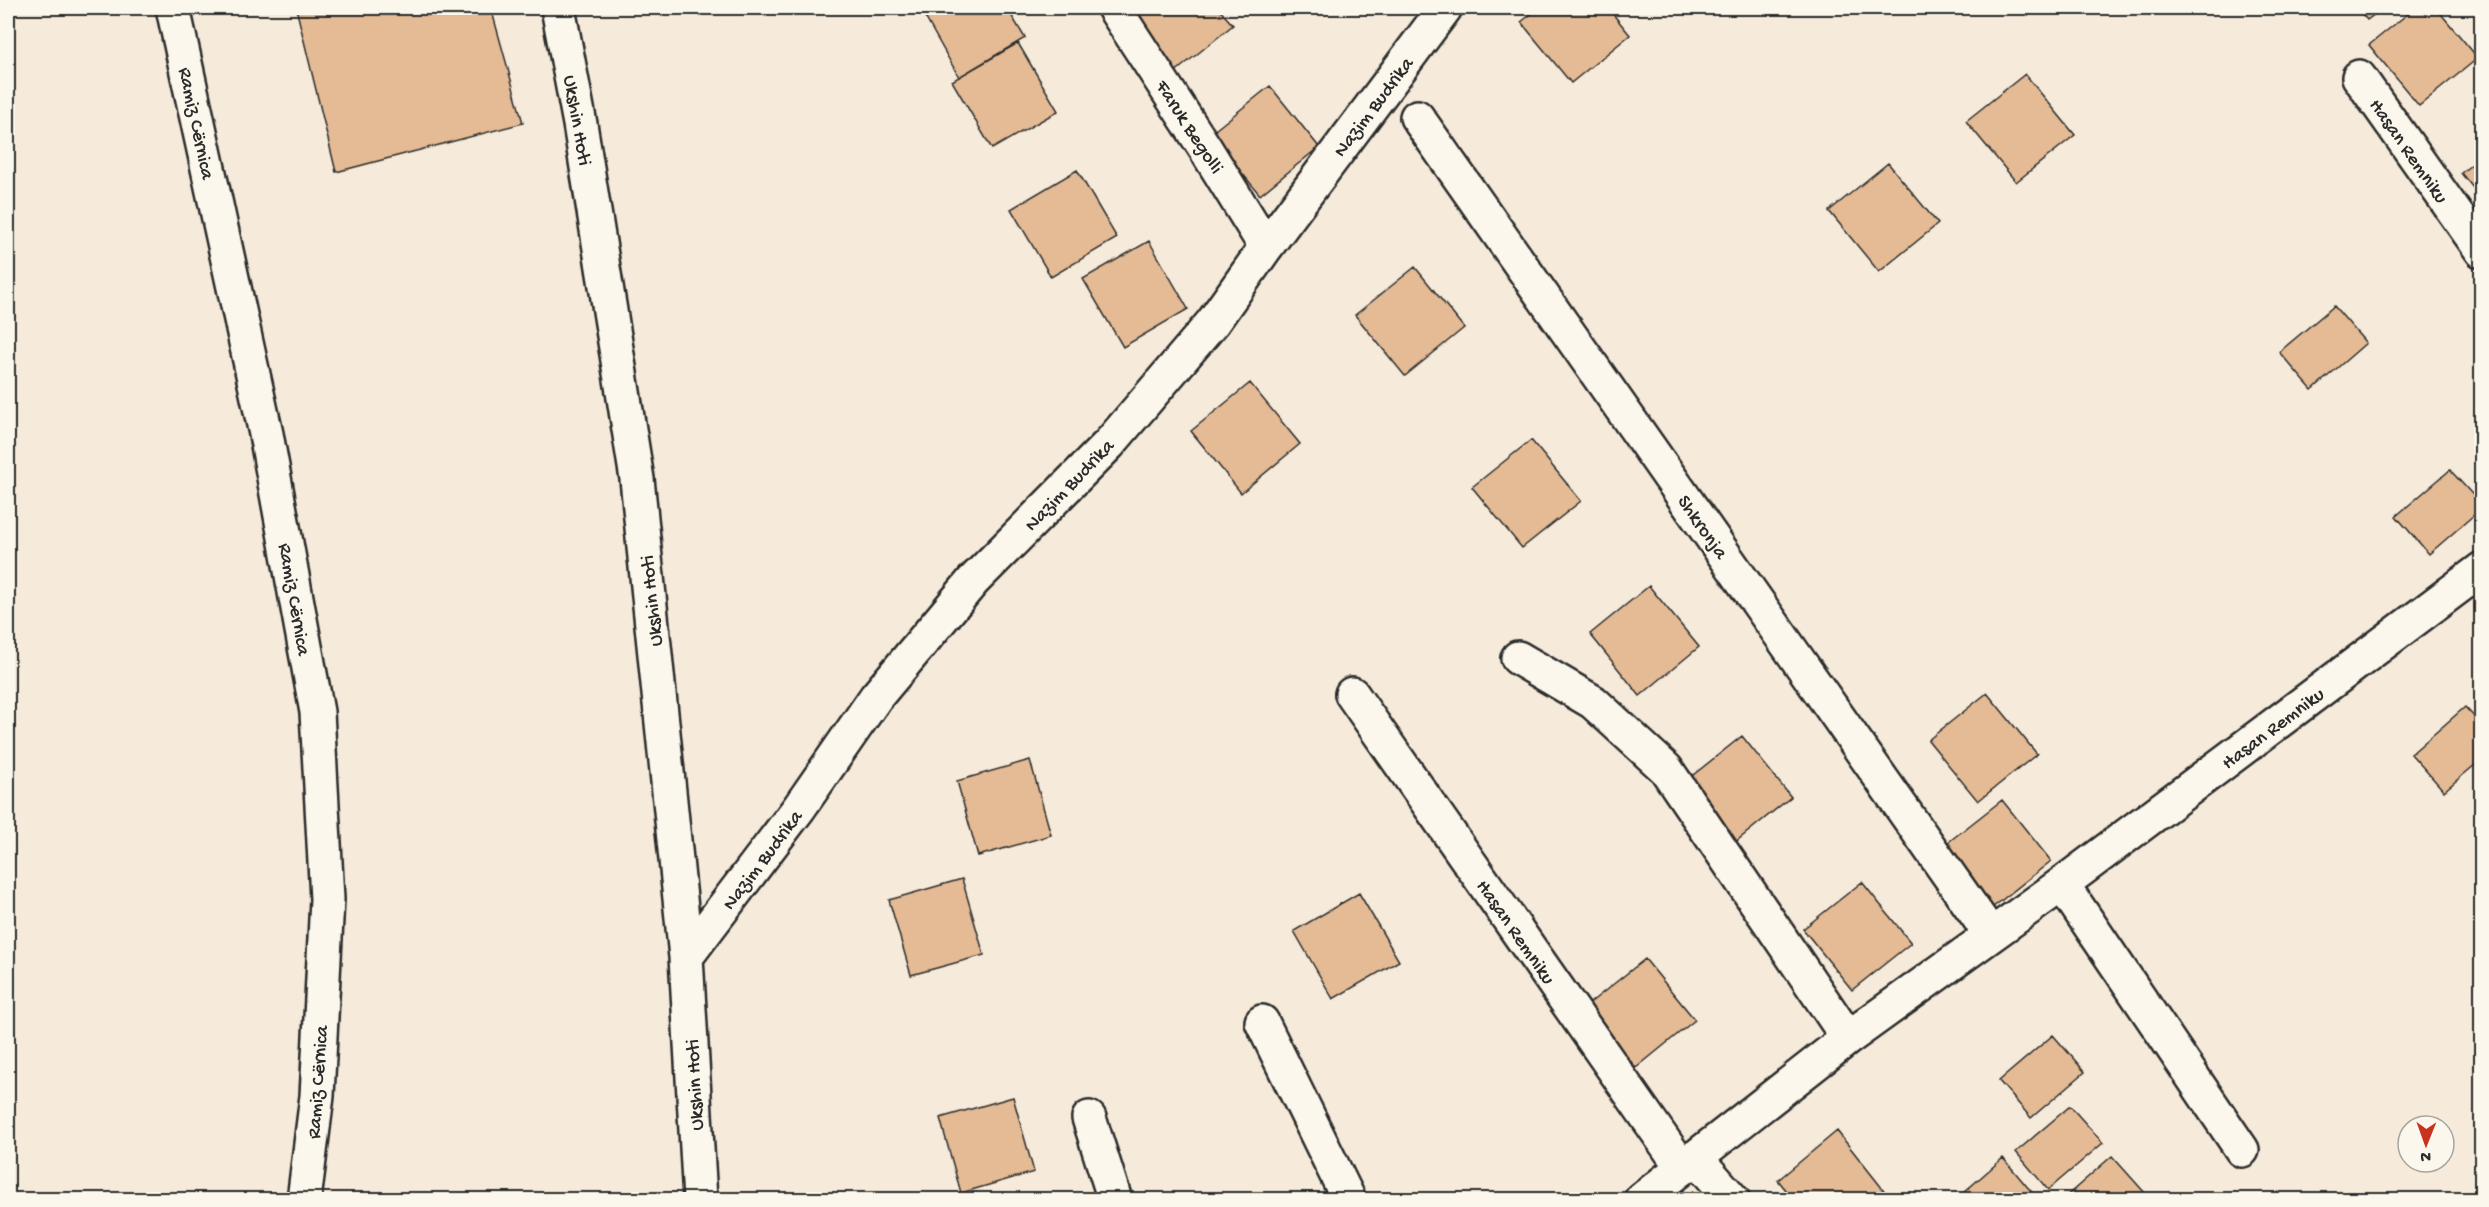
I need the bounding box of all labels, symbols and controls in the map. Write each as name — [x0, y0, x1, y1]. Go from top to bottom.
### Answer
street label: Nazim Budrika — [1330, 53, 1420, 163]
street label: Ramiz Cërnica — [172, 66, 218, 183]
street label: Ukshin Hoti — [556, 74, 595, 168]
street label: Faruk Begolli — [1149, 76, 1227, 179]
street label: Hasan Remniku — [2363, 95, 2452, 209]
street label: Nazim Budrika — [1021, 435, 1121, 537]
street label: Shkronja — [1671, 492, 1732, 565]
street label: Ramiz Cërnica — [271, 542, 314, 658]
street label: Ukshin Hoti — [637, 554, 670, 647]
street label: Hasan Remniku — [2218, 683, 2330, 776]
street label: Nazim Budrika — [719, 806, 809, 916]
street label: Hasan Remniku — [1470, 876, 1559, 990]
street label: Ramiz Cërnica — [304, 1024, 335, 1140]
street label: Ukshin Hoti — [683, 1039, 710, 1131]
north arrow — [2396, 1114, 2456, 1174]
text: N — [2420, 1146, 2431, 1165]

